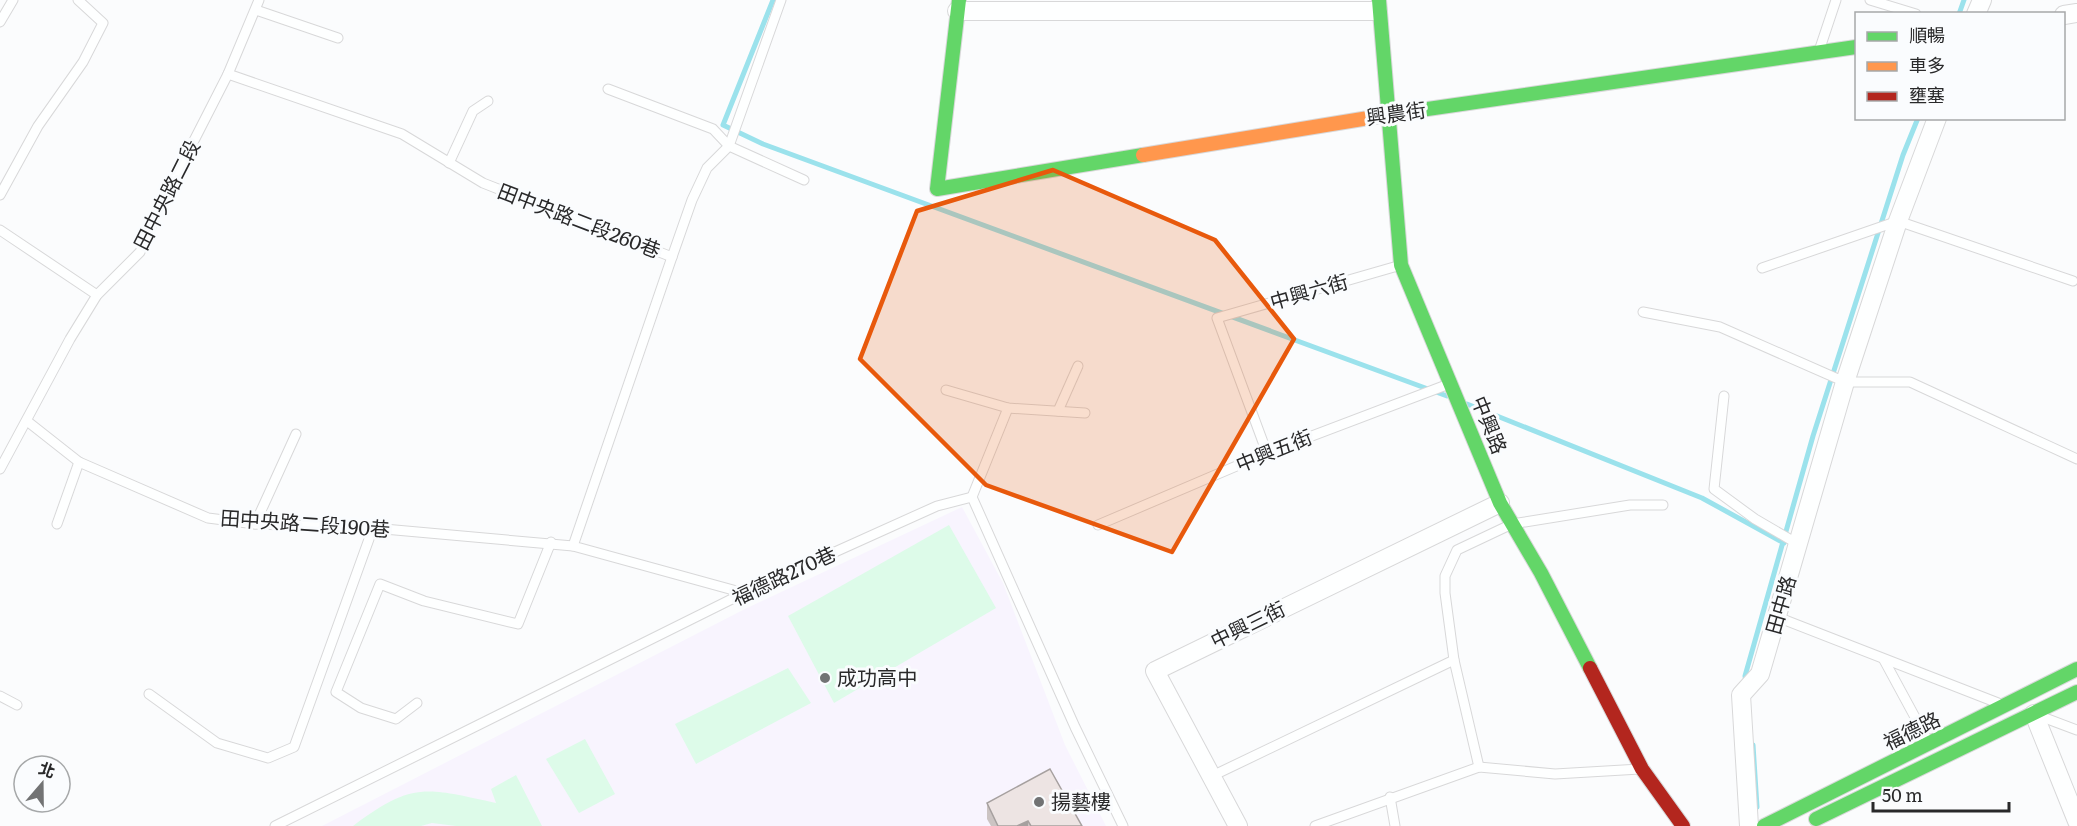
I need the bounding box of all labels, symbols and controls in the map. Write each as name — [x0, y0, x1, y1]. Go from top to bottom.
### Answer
legend — [1855, 12, 2065, 120]
text: 順暢 — [1909, 21, 1945, 48]
text: 車多 — [1909, 51, 1945, 78]
text: 壅塞 — [1909, 81, 1945, 108]
street label: 興農街 — [1364, 93, 1428, 131]
street label: 田中央路二段 — [125, 134, 206, 254]
street label: 田中央路二段260巷 — [494, 174, 666, 264]
street label: 中興六街 — [1266, 265, 1351, 316]
street label: 中興路 — [1466, 391, 1516, 458]
street label: 中興五街 — [1231, 420, 1316, 478]
street label: 田中央路二段190巷 — [219, 501, 391, 543]
street label: 福德路270巷 — [726, 537, 840, 611]
street label: 田中路 — [1756, 571, 1802, 637]
street label: 中興三街 — [1205, 592, 1290, 654]
place label: 成功高中 — [837, 661, 917, 691]
marker: 成功高中 — [818, 671, 832, 685]
street label: 福德路 — [1878, 703, 1945, 756]
north arrow — [12, 754, 72, 814]
text: 北 — [36, 755, 59, 783]
scale bar — [1873, 775, 2010, 813]
text: 50 m — [1882, 781, 1923, 808]
place label: 揚藝樓 — [1051, 785, 1111, 815]
marker: 揚藝樓 — [1032, 795, 1046, 809]

